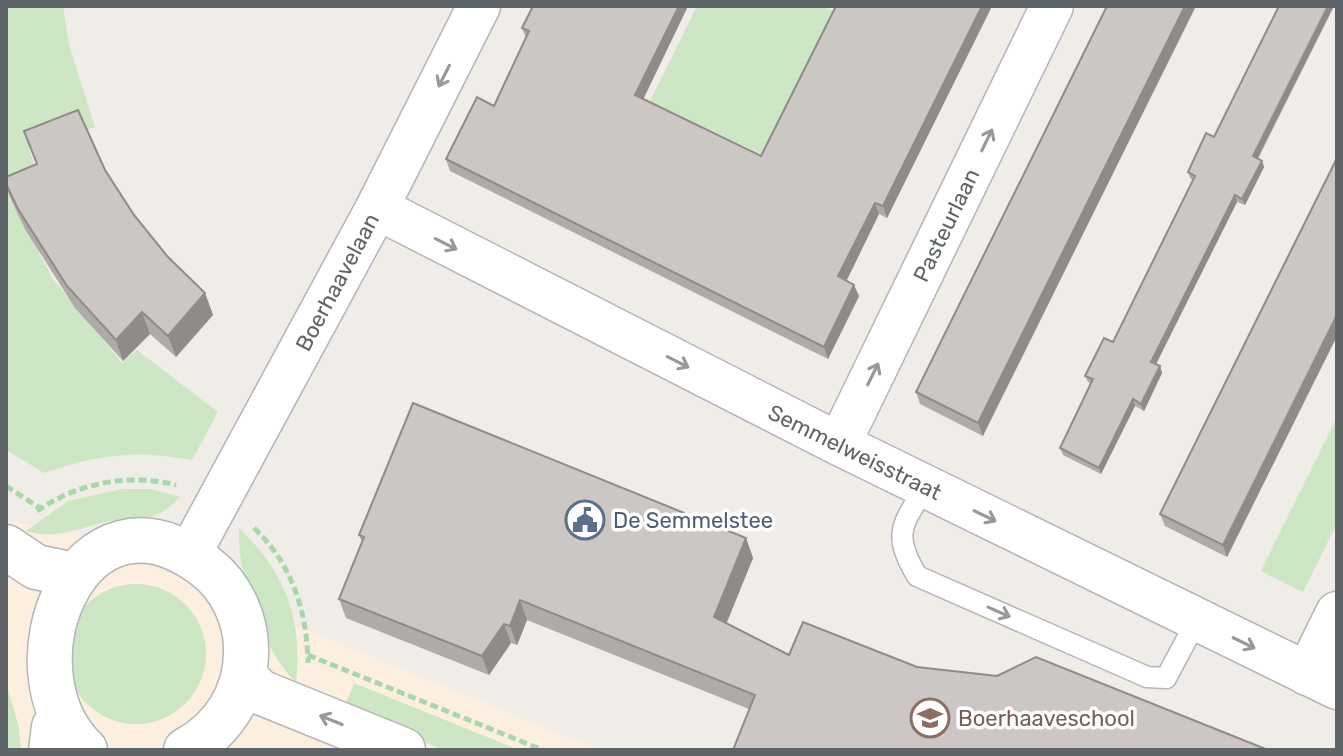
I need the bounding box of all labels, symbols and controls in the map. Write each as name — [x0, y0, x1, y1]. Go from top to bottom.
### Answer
one-way arrow — [435, 63, 451, 87]
one-way arrow — [980, 129, 995, 153]
street label: Pasteurlaan — [907, 164, 985, 286]
street label: Boerhaavelaan — [290, 209, 385, 356]
one-way arrow — [434, 236, 458, 252]
one-way arrow — [665, 355, 689, 370]
one-way arrow — [866, 363, 881, 387]
street label: Semmelweisstraat — [764, 399, 946, 506]
public building icon: De Semmelstee — [564, 499, 606, 541]
place label: De Semmelstee — [613, 507, 773, 534]
one-way arrow — [973, 509, 997, 524]
one-way arrow — [986, 606, 1011, 621]
one-way arrow — [1232, 636, 1256, 651]
school or university icon: Boerhaaveschool — [909, 697, 951, 739]
place label: Boerhaaveschool — [958, 705, 1135, 732]
one-way arrow — [319, 712, 344, 727]

